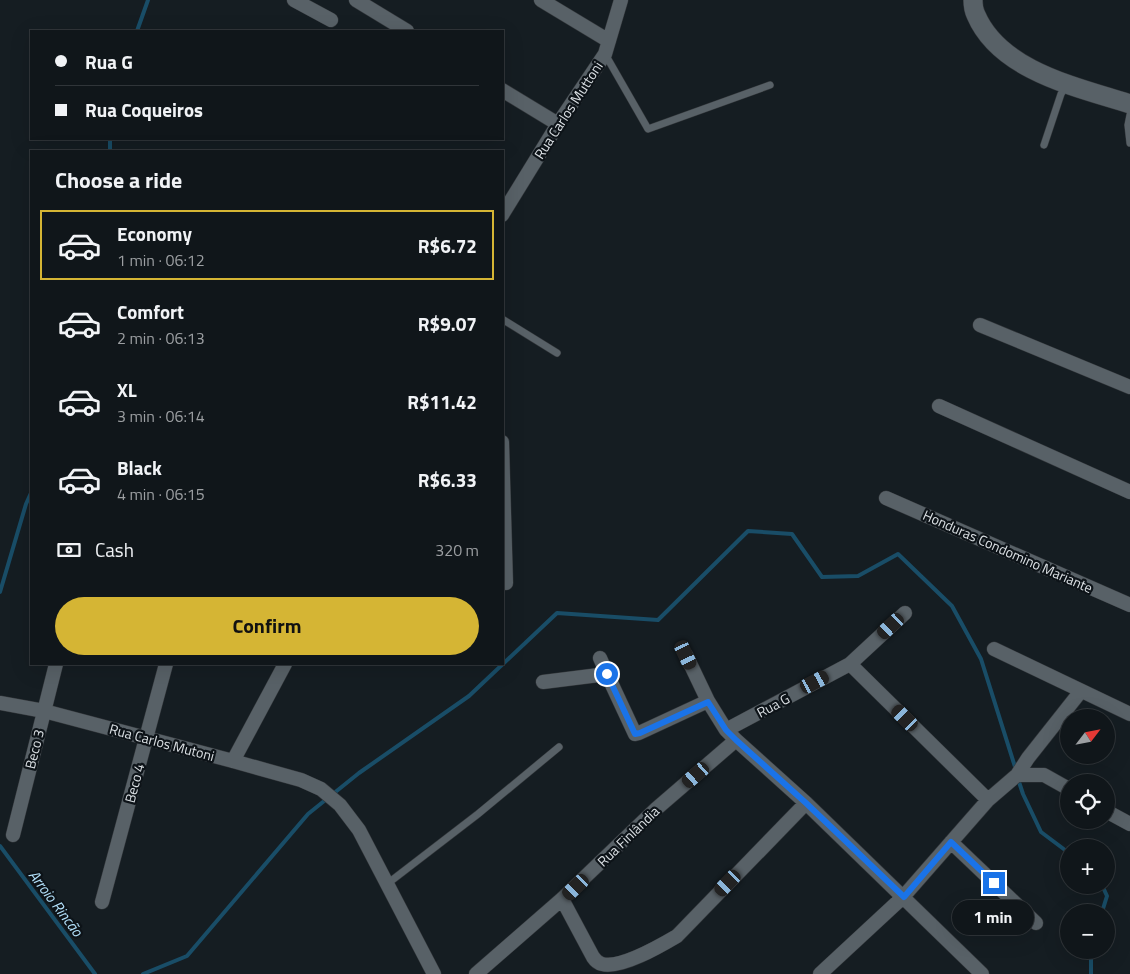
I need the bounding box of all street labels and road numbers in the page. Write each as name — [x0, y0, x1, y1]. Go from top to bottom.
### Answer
street label: Rua Carlos Muttoni — [528, 57, 608, 163]
street label: Honduras Condomino Mariante — [920, 504, 1096, 598]
street label: Rua G — [753, 688, 793, 722]
street label: Rua Carlos Mutoni — [107, 718, 217, 766]
street label: Beco 3 — [19, 727, 49, 771]
street label: Beco 4 — [119, 761, 149, 805]
street label: Rua Finlândia — [592, 801, 664, 871]

